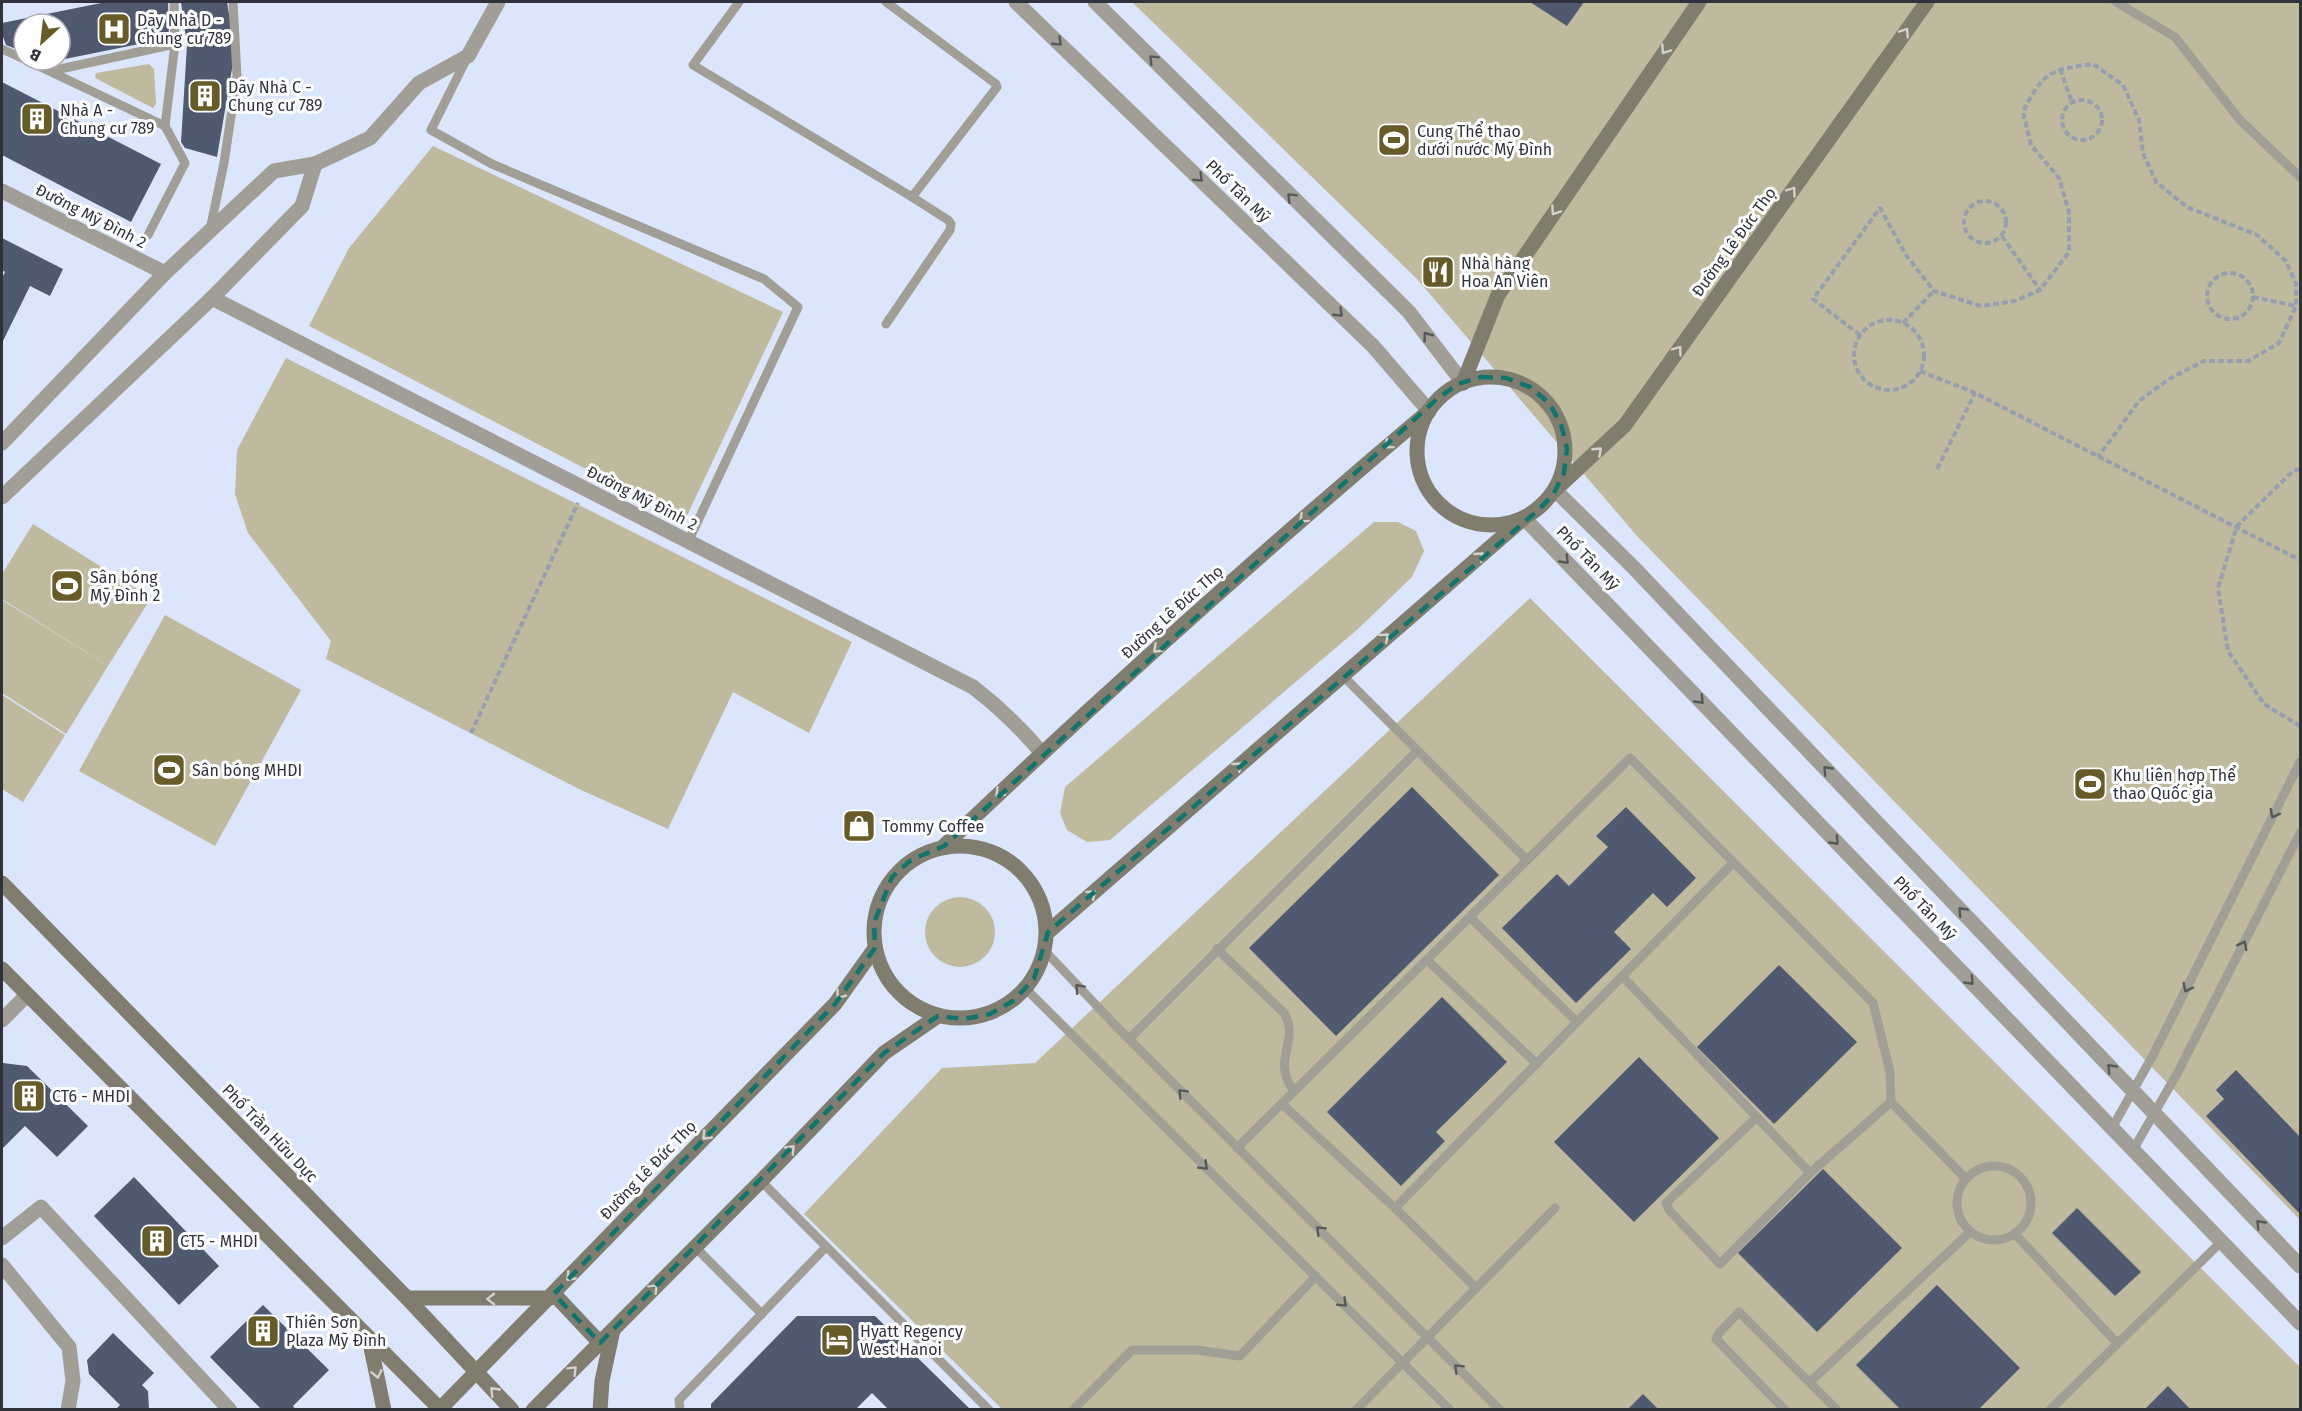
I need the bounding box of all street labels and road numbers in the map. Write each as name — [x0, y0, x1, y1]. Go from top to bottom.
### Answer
street label: Phố Tân Mỹ — [1202, 155, 1275, 226]
street label: Đường Mỹ Đình 2 — [32, 180, 150, 252]
street label: Đường Lê Đức Thọ — [1688, 184, 1780, 300]
street label: Đường Mỹ Đình 2 — [583, 462, 701, 534]
street label: Phố Tân Mỹ — [1553, 521, 1624, 594]
street label: Đường Lê Đức Thọ — [1117, 561, 1227, 663]
street label: Phố Tân Mỹ — [1890, 871, 1961, 944]
street label: Phố Trần Hữu Dực — [218, 1079, 323, 1186]
street label: Đường Lê Đức Thọ — [596, 1116, 700, 1224]

